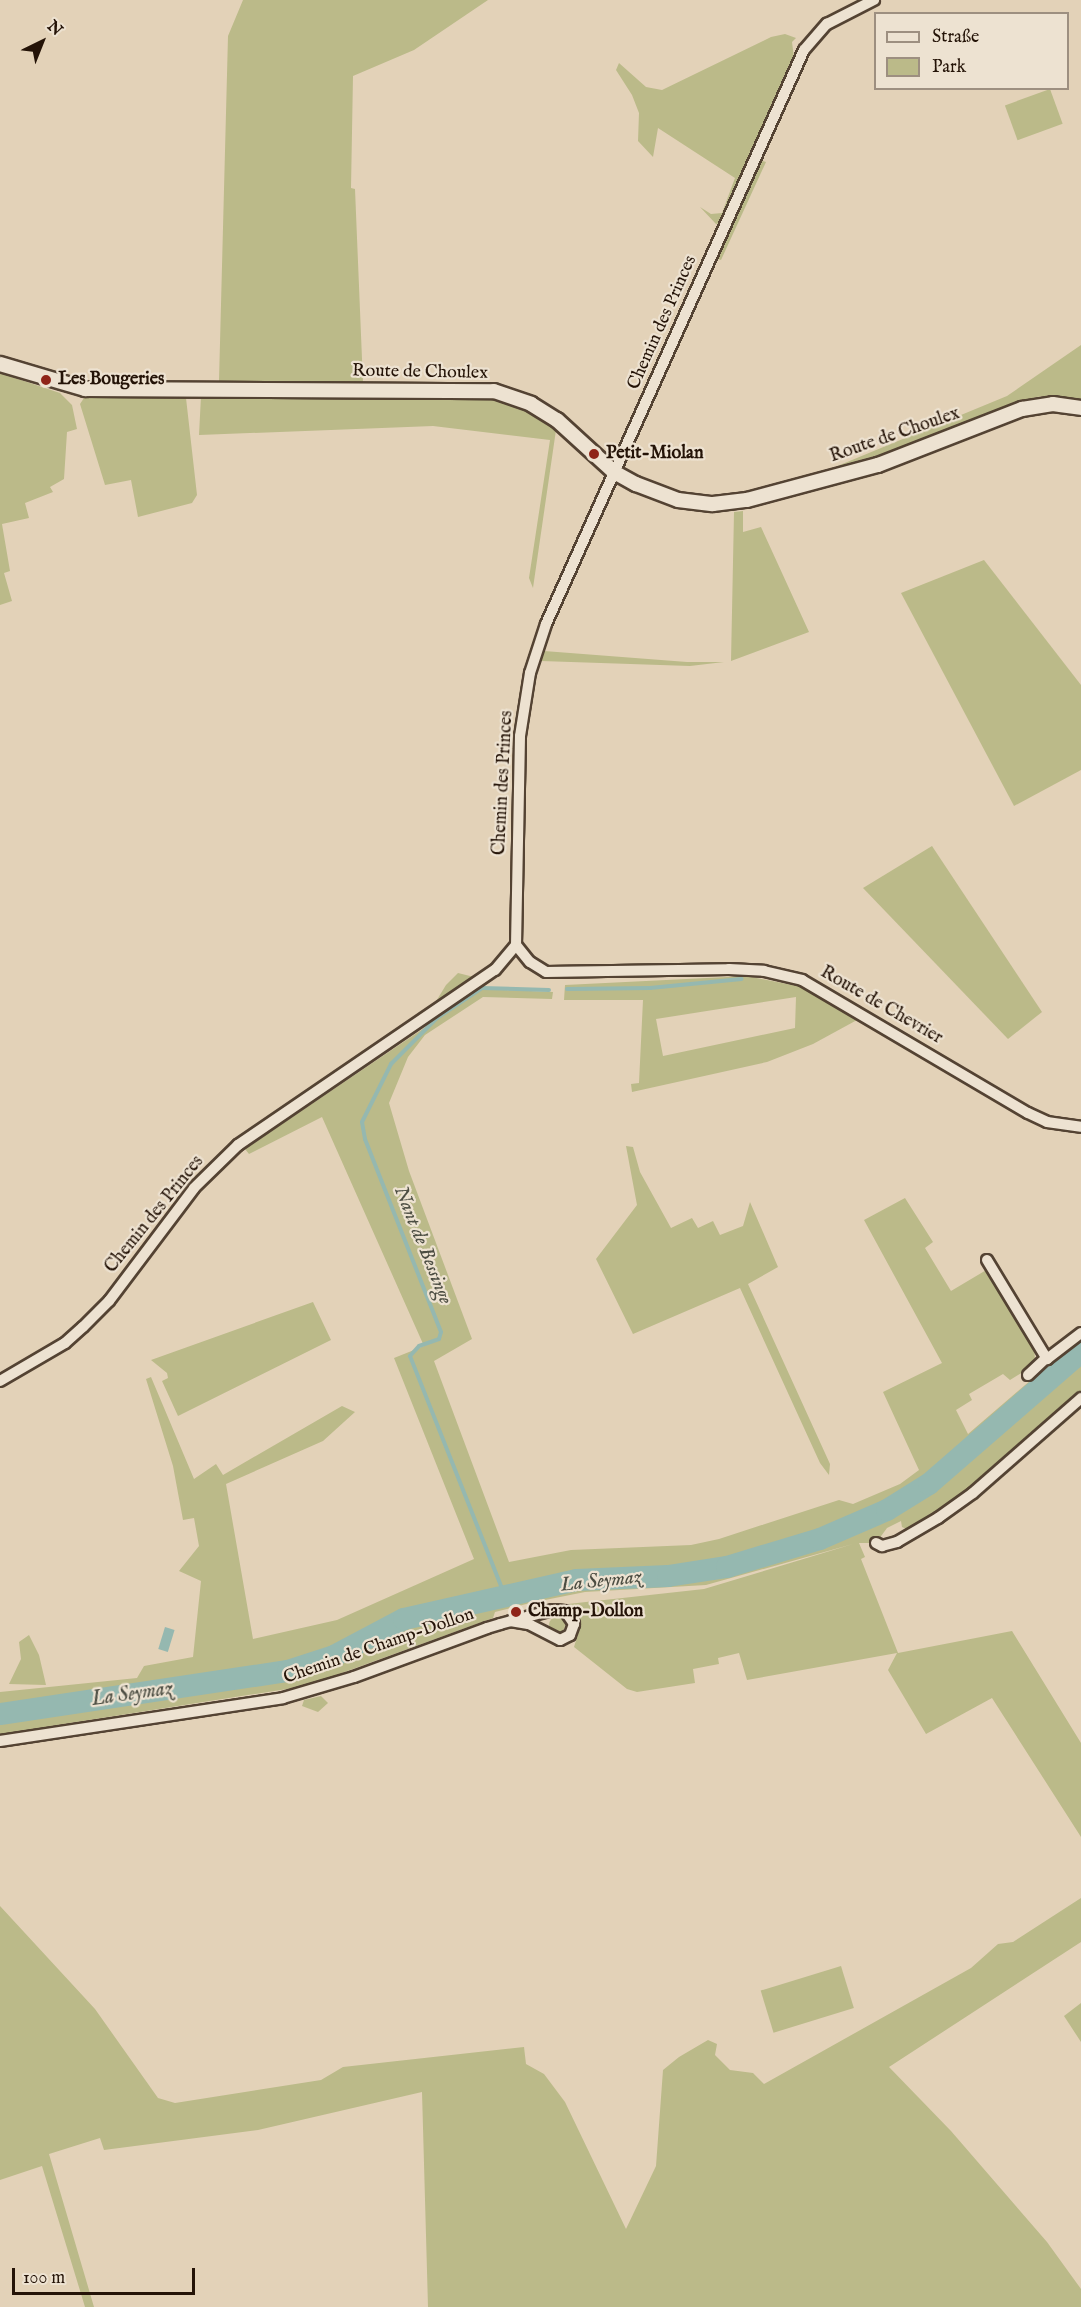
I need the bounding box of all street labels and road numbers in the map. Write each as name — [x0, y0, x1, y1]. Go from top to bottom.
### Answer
street label: Chemin des Princes — [624, 252, 702, 394]
street label: Route de Choulex — [352, 361, 488, 385]
street label: Route de Choulex — [827, 404, 963, 468]
street label: Chemin des Princes — [489, 710, 519, 856]
street label: Route de Chevrier — [816, 962, 946, 1050]
street label: Chemin des Princes — [101, 1152, 209, 1278]
street label: Chemin de Champ-Dollon — [281, 1604, 477, 1690]

